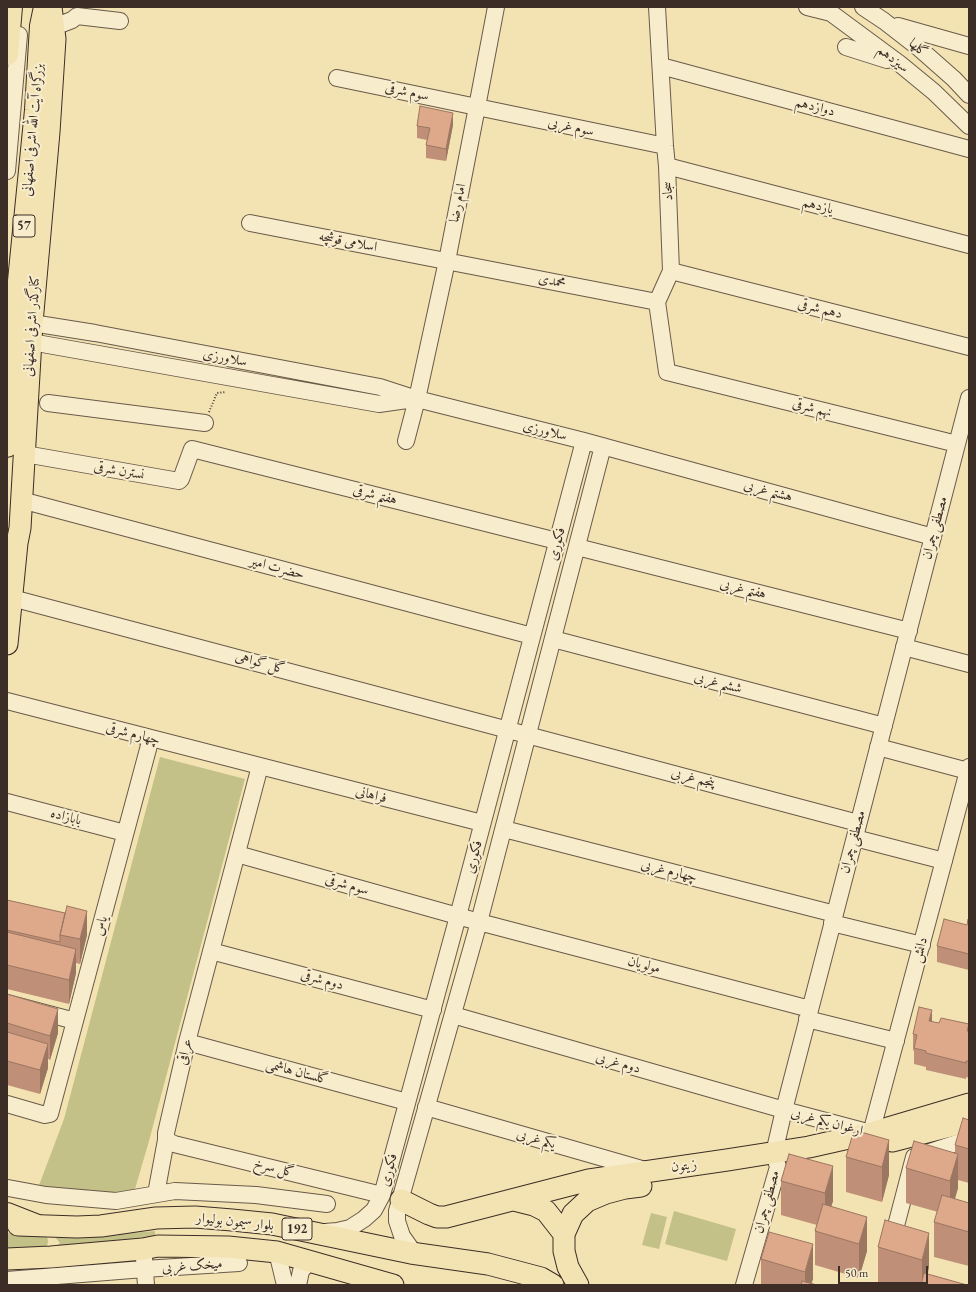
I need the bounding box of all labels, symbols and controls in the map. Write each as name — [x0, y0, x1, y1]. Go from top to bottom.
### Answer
street label: گلها — [905, 35, 931, 61]
street label: سیزدهم — [874, 41, 912, 77]
street label: بزرگراه آیت الله اشرفی اصفهانی — [19, 63, 47, 197]
street label: سوم شرقی — [384, 79, 430, 105]
street label: دوازدهم — [793, 94, 837, 120]
street label: سوم غربی — [546, 114, 596, 140]
street label: سجاد — [659, 181, 677, 201]
street label: امام رضا — [446, 182, 470, 224]
street label: یازدهم — [801, 194, 835, 218]
road number: 57 — [13, 215, 35, 237]
street label: اسلامی قوشچه — [317, 228, 379, 256]
street label: محمدی — [537, 270, 567, 292]
street label: کنارگذر اشرفی اصفهانی — [20, 275, 44, 377]
street label: دهم شرقی — [796, 295, 844, 323]
street label: سلاورزی — [201, 345, 249, 371]
street label: نهم شرقی — [791, 395, 833, 421]
street label: سلاورزی — [521, 417, 569, 445]
street label: نسترن شرقی — [92, 458, 146, 484]
street label: هشتم غربی — [742, 476, 794, 506]
street label: هفتم شرقی — [351, 481, 399, 509]
street label: مصطفی چمران — [919, 495, 951, 561]
street label: فکوری — [545, 526, 569, 562]
street label: حضرت امیر — [248, 553, 306, 583]
street label: هفتم غربی — [718, 575, 768, 603]
street label: گل گواهی — [233, 648, 287, 678]
street label: ششم غربی — [692, 669, 744, 697]
street label: چهارم شرقی — [104, 719, 162, 749]
street label: پنجم غربی — [669, 764, 717, 792]
street label: فراهانی — [354, 783, 388, 807]
street label: بابازاده — [48, 805, 84, 829]
street label: مصطفی چمران — [837, 809, 869, 875]
street label: فکوری — [462, 839, 486, 875]
street label: چهارم غربی — [639, 856, 699, 886]
street label: سوم شرقی — [323, 871, 371, 899]
street label: یاس — [90, 914, 112, 938]
street label: دانش — [909, 935, 931, 965]
street label: مولویان — [626, 953, 662, 977]
street label: دوم شرقی — [299, 966, 345, 994]
street label: عراقی — [174, 1037, 196, 1067]
street label: دوم غربی — [594, 1049, 642, 1077]
street label: گلستان هاشمی — [264, 1056, 330, 1088]
street label: ارغوان یکم غربی — [789, 1104, 865, 1140]
street label: یکم غربی — [514, 1125, 558, 1153]
street label: فکوری — [377, 1152, 401, 1188]
street label: گل سرخ — [252, 1155, 296, 1181]
street label: زیتون — [670, 1156, 698, 1176]
street label: مصطفی چمران — [751, 1169, 783, 1235]
street label: بلوار سیمون بولیوار — [195, 1210, 275, 1234]
road number: 192 — [282, 1218, 312, 1240]
street label: میخک غربی — [161, 1255, 223, 1277]
scale bar — [840, 1258, 930, 1284]
text: 50 m — [845, 1265, 868, 1281]

